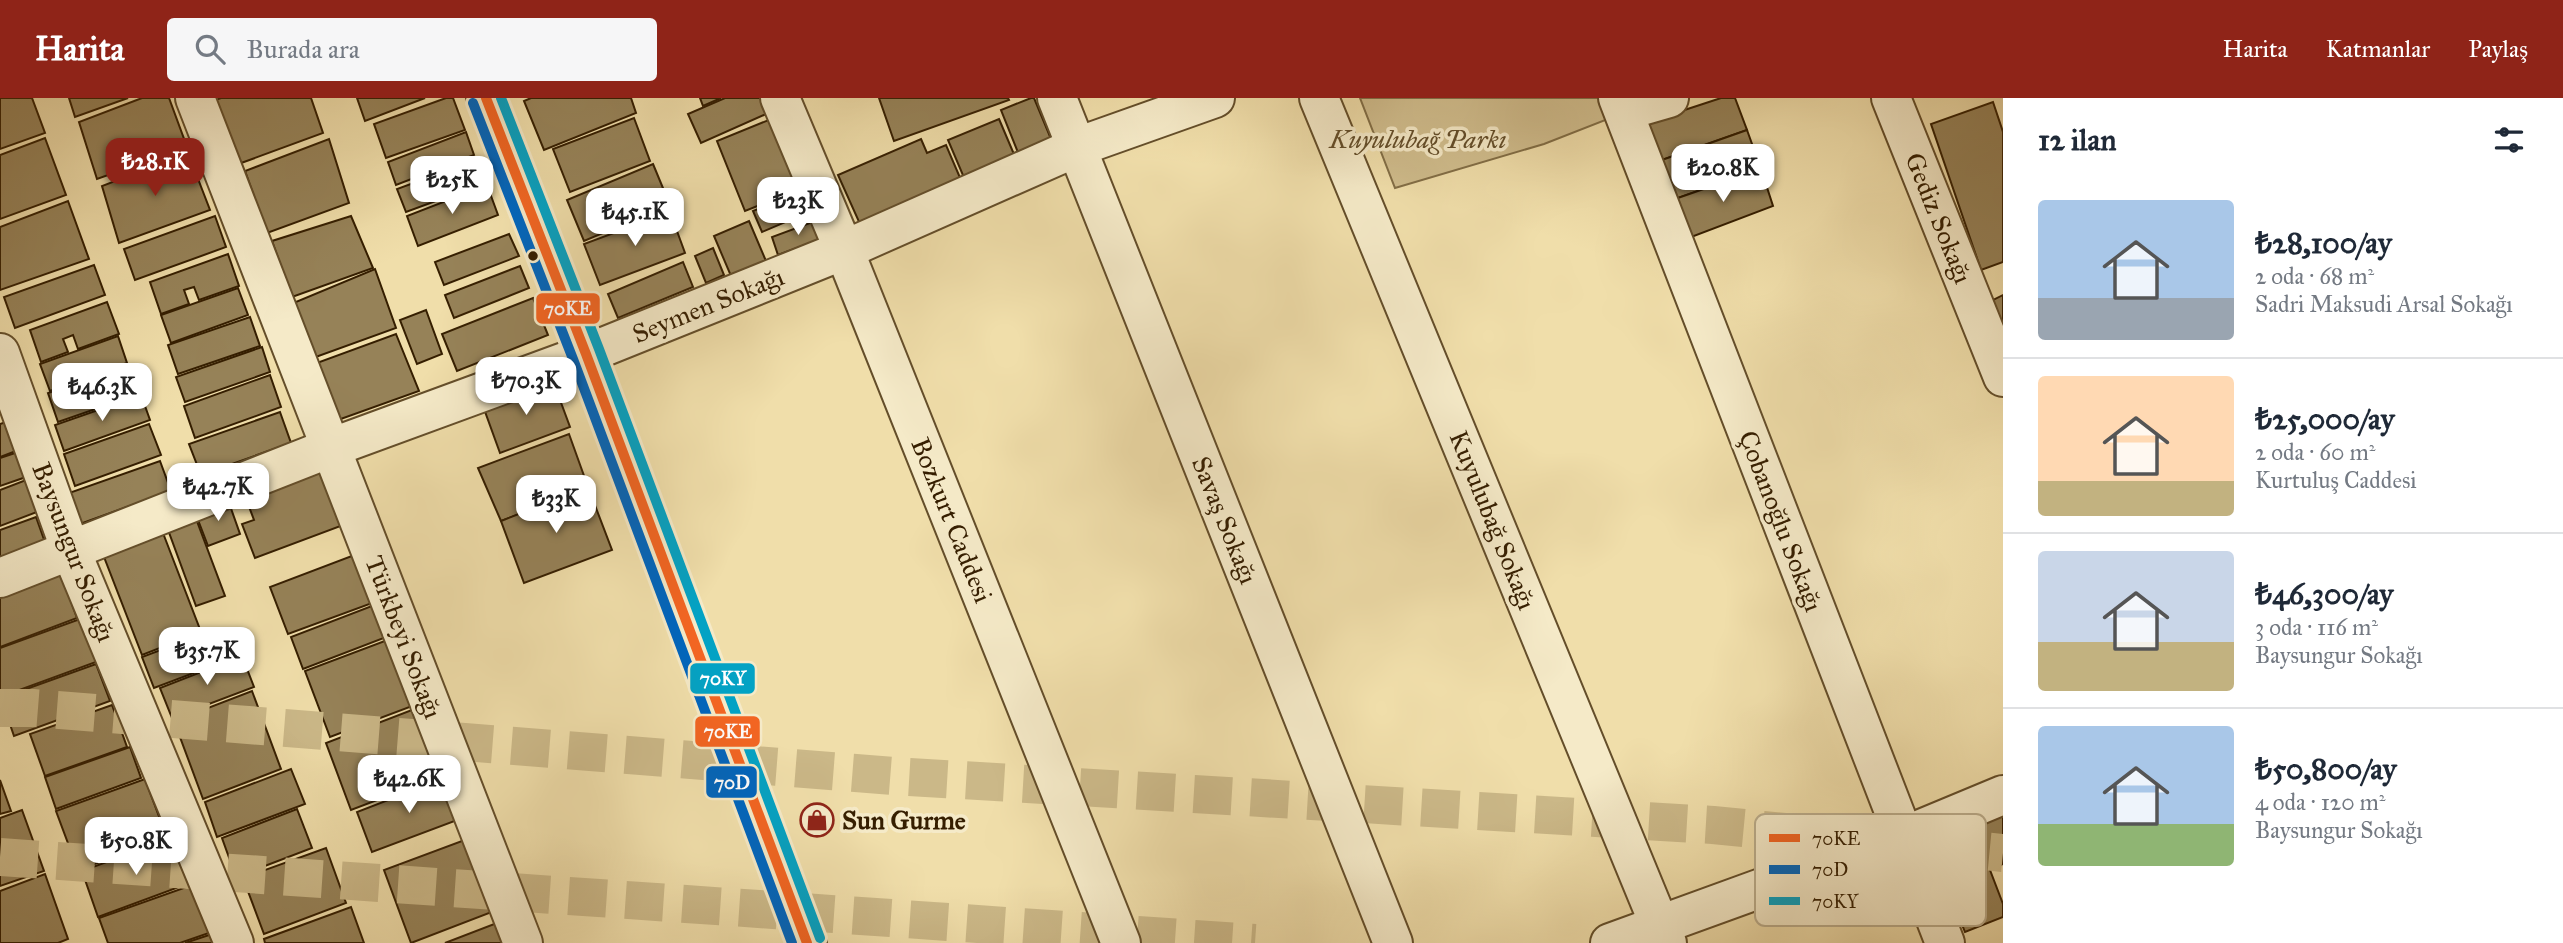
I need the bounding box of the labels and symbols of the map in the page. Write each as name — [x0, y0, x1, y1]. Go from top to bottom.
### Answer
park label: Kuyulubağ Parkı — [1328, 123, 1507, 155]
pin: ₺28.1K — [98, 139, 212, 198]
pin: ₺20.8K — [1666, 144, 1780, 204]
street label: Gediz Sokağı — [1898, 148, 1980, 288]
pin: ₺25K — [411, 156, 493, 216]
pin: ₺23K — [757, 178, 839, 237]
pin: ₺45.1K — [578, 188, 692, 248]
unlabelled marker — [526, 249, 540, 263]
street label: Seymen Sokağı — [628, 260, 788, 350]
line badge: 70KE — [535, 292, 601, 325]
text: 70KE — [544, 297, 593, 320]
pin: ₺70.3K — [469, 358, 583, 417]
pin: ₺46.3K — [45, 364, 159, 423]
street label: Kuyulubağ Sokağı — [1443, 426, 1543, 614]
street label: Çobanoğlu Sokağı — [1732, 426, 1830, 616]
street label: Bozkurt Caddesi — [904, 433, 1000, 607]
street label: Savaş Sokağı — [1185, 452, 1265, 588]
street label: Baysungur Sokağı — [25, 458, 123, 646]
pin: ₺42.7K — [161, 464, 275, 523]
pin: ₺33K — [515, 476, 597, 535]
street label: Türkbeyi Sokağı — [358, 551, 450, 723]
pin: ₺35.7K — [150, 628, 264, 687]
line badge: 70KY — [689, 662, 756, 695]
text: 70KY — [700, 667, 747, 690]
line badge: 70KE — [694, 715, 761, 748]
text: 70KE — [704, 720, 753, 743]
pin: ₺42.6K — [352, 756, 466, 815]
line badge: 70D — [705, 765, 758, 799]
text: 70D — [714, 771, 750, 794]
shop icon: Sun Gurme — [798, 801, 836, 839]
place label: Sun Gurme — [842, 804, 966, 836]
legend — [1755, 814, 1986, 926]
pin: ₺50.8K — [79, 818, 193, 877]
text: 70KE — [1812, 827, 1861, 850]
text: 70D — [1812, 858, 1848, 881]
text: 70KY — [1812, 890, 1859, 913]

